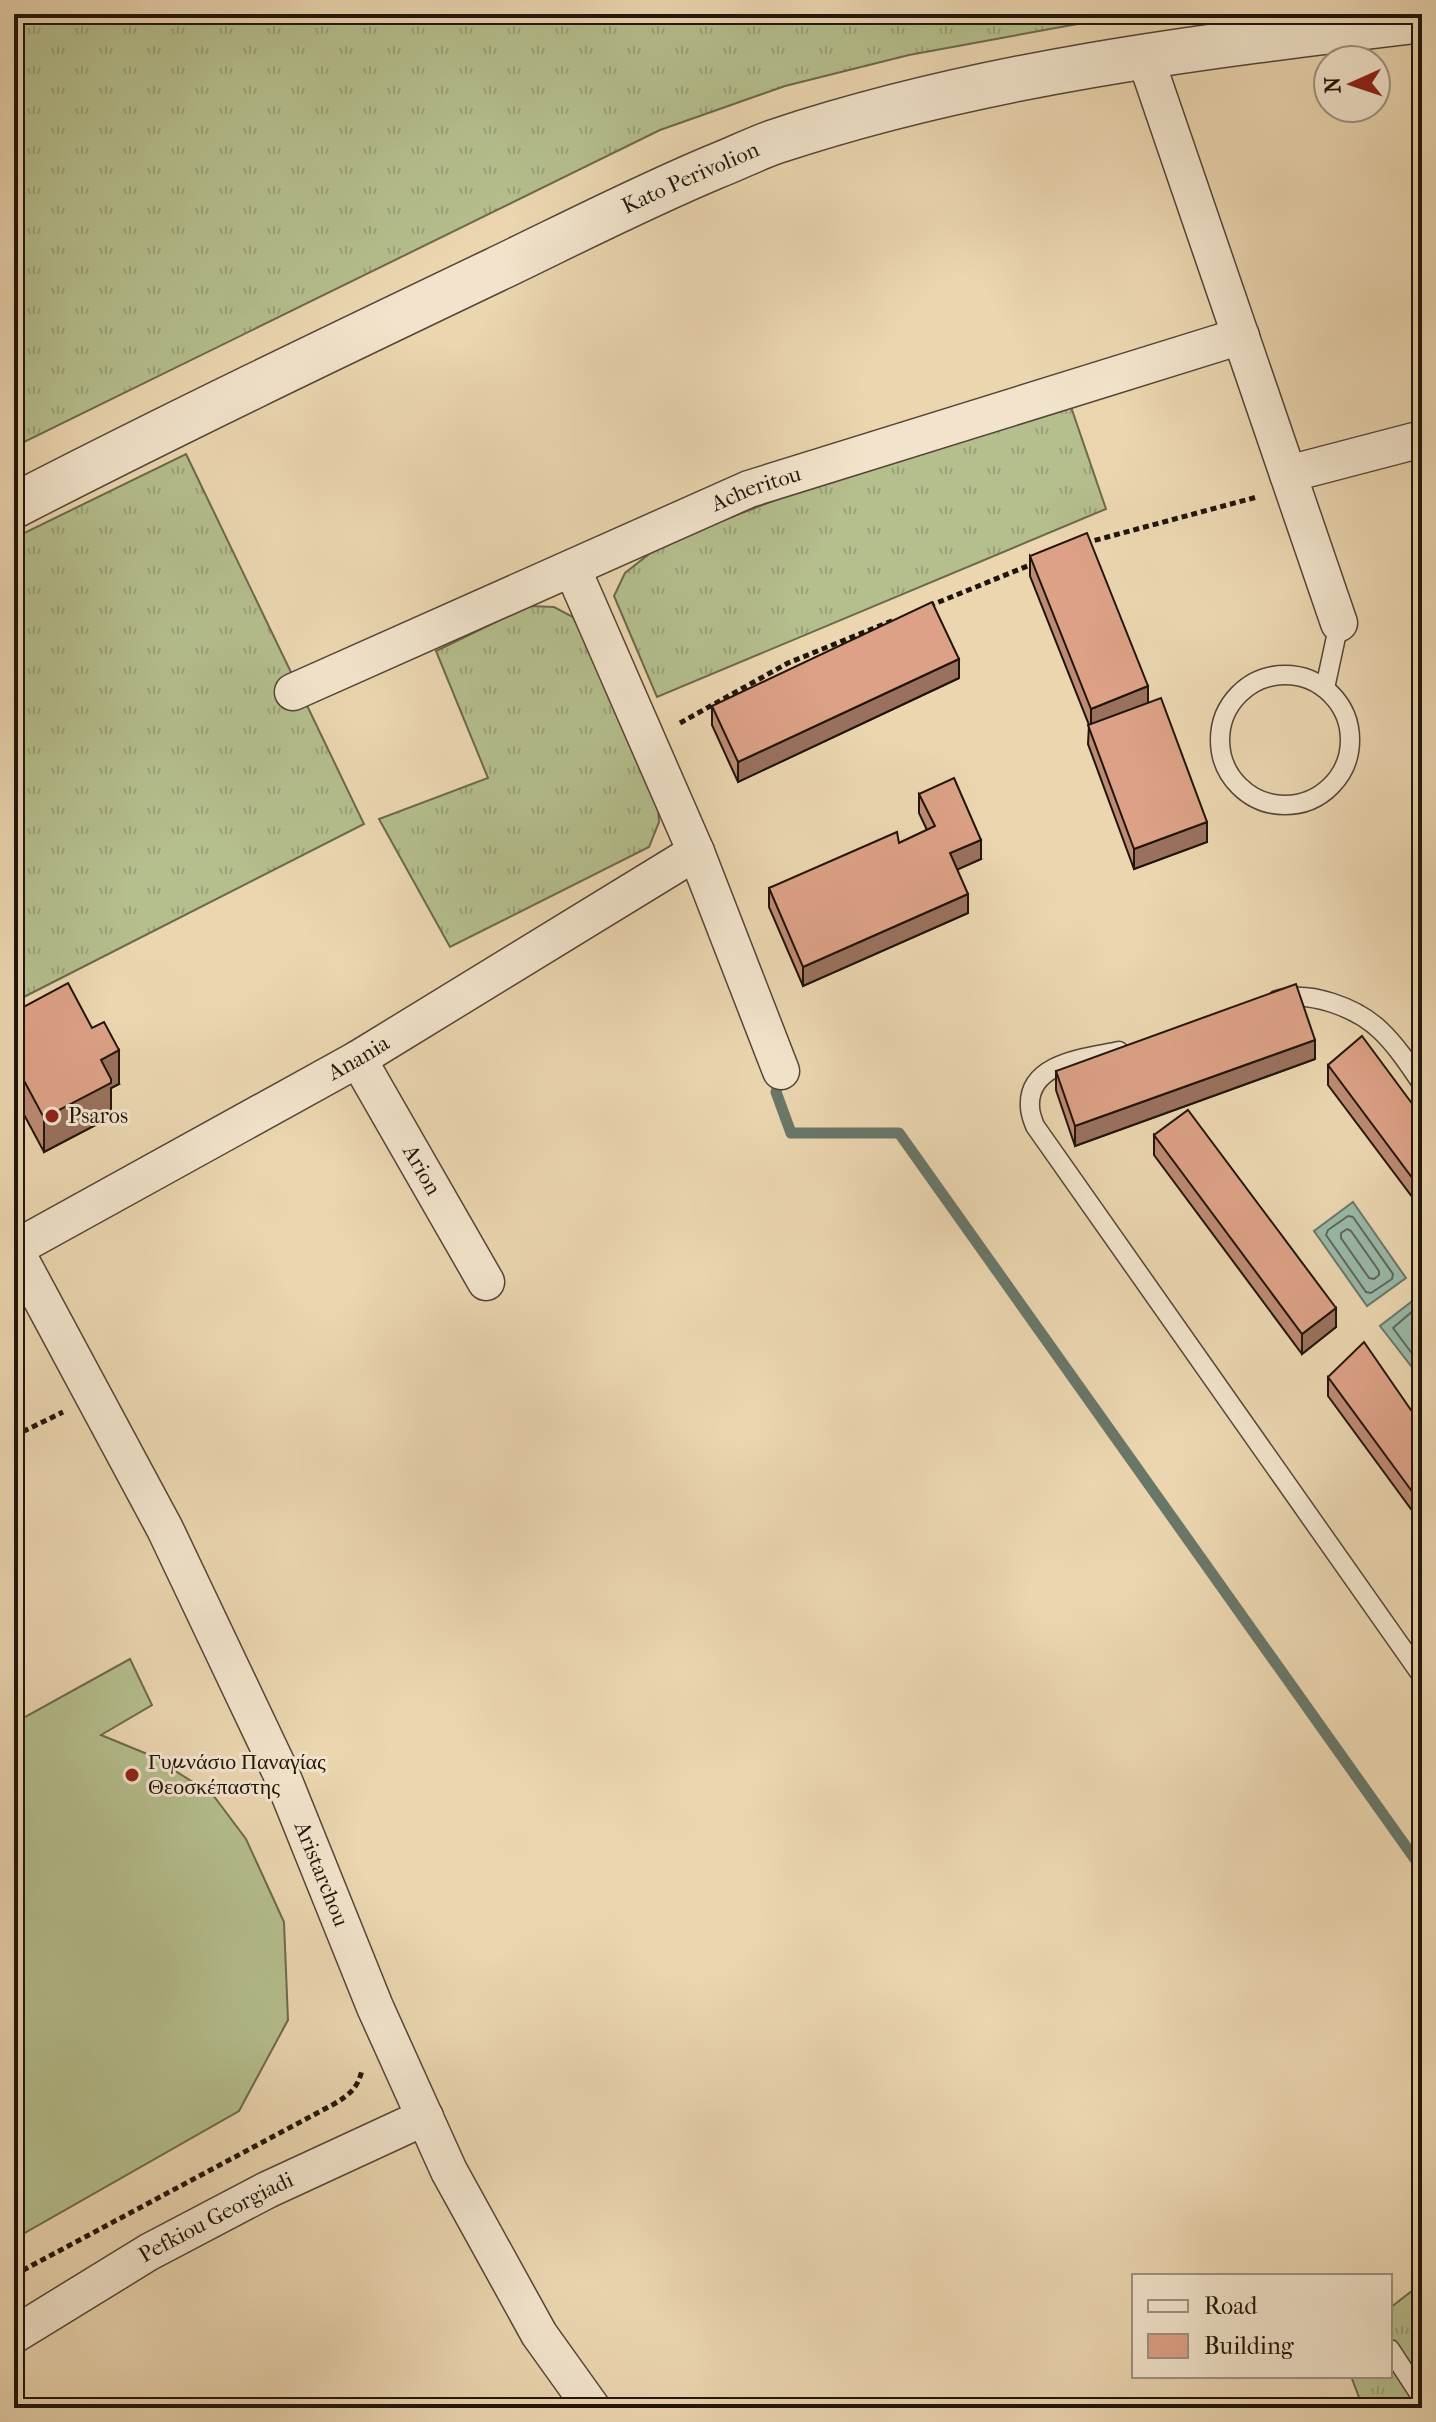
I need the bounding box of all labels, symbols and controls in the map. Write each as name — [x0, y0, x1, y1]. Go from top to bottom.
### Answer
north arrow — [1312, 44, 1392, 124]
text: N — [1320, 76, 1346, 94]
street label: Kato Perivolion — [618, 136, 763, 220]
street label: Acheritou — [706, 460, 805, 518]
street label: Anania — [323, 1030, 395, 1086]
place label: Psaros — [68, 1103, 128, 1129]
marker: Psaros — [43, 1107, 61, 1125]
street label: Arion — [397, 1139, 446, 1200]
place label: Γυμνάσιο Παναγίας Θεοσκέπαστης — [148, 1749, 326, 1800]
marker: Γυμνάσιο Παναγίας Θεοσκέπαστης — [123, 1766, 141, 1784]
street label: Aristarchou — [288, 1817, 354, 1931]
street label: Pefkiou Georgiadi — [134, 2166, 298, 2268]
legend — [1132, 2274, 1392, 2378]
text: Road — [1204, 2292, 1258, 2320]
text: Building — [1204, 2332, 1295, 2360]

